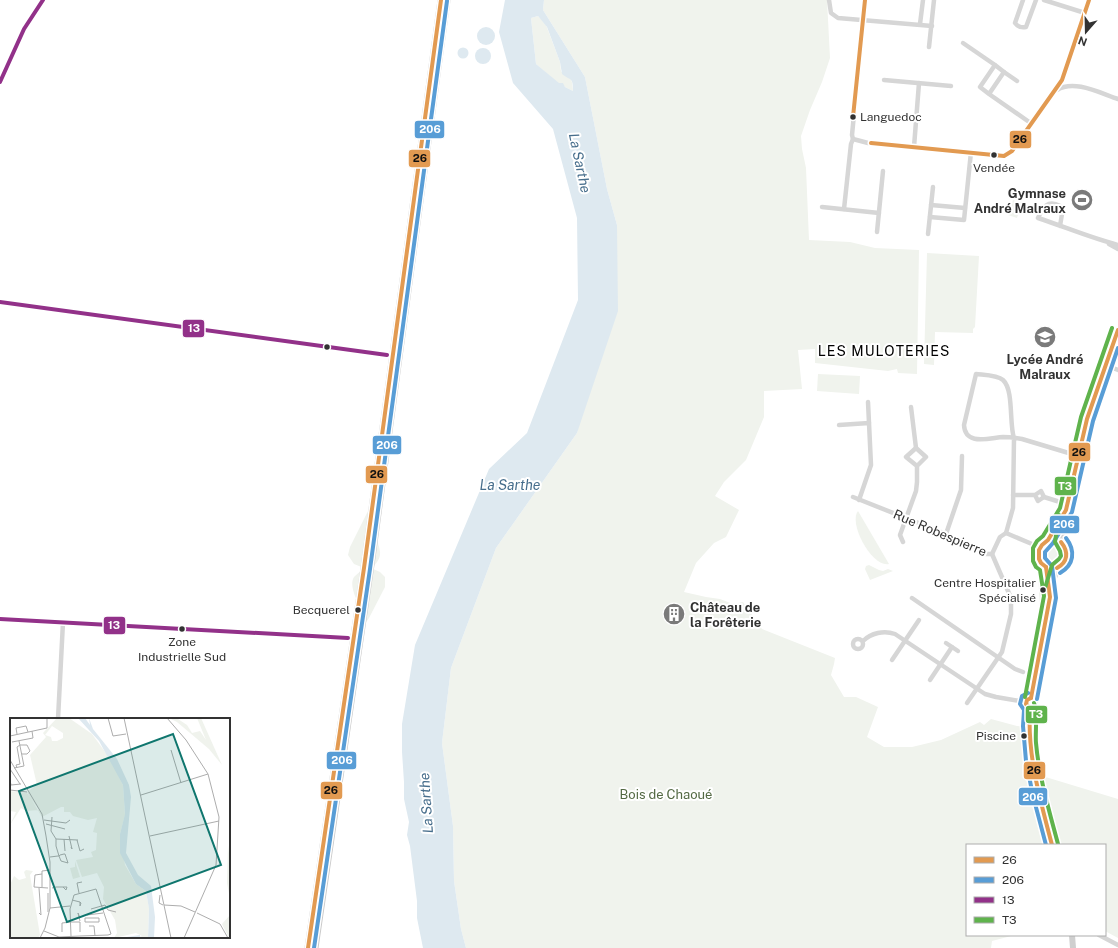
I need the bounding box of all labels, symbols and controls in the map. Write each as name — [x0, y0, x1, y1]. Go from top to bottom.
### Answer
north arrow — [1066, 12, 1106, 52]
text: N — [1076, 34, 1089, 49]
place label: Languedoc — [860, 110, 922, 124]
marker: Languedoc — [848, 112, 858, 122]
line badge: 206 — [414, 120, 445, 139]
text: 206 — [419, 123, 441, 135]
line badge: 26 — [1009, 130, 1032, 149]
water label: La Sarthe — [566, 132, 594, 195]
text: 26 — [1013, 133, 1027, 145]
line badge: 26 — [408, 149, 431, 168]
marker: Vendée — [989, 150, 999, 160]
text: 26 — [413, 152, 427, 164]
place label: Vendée — [973, 161, 1015, 175]
place label: Gymnase André Malraux — [974, 186, 1066, 216]
sports icon: Gymnase André Malraux — [1069, 187, 1095, 213]
line badge: 13 — [182, 319, 205, 338]
text: 13 — [188, 322, 200, 334]
school or university icon: Lycée André Malraux — [1032, 324, 1058, 350]
unlabelled marker — [322, 342, 332, 352]
district label: LES MULOTERIES — [818, 343, 950, 359]
place label: Lycée André Malraux — [1007, 352, 1083, 382]
line badge: 206 — [372, 435, 402, 455]
text: 206 — [376, 439, 398, 451]
line badge: 26 — [1068, 442, 1091, 462]
text: 26 — [1072, 446, 1086, 458]
line badge: 26 — [365, 465, 388, 484]
text: 26 — [370, 468, 384, 480]
line badge: T3 — [1054, 476, 1077, 496]
water label: La Sarthe — [480, 477, 541, 493]
text: T3 — [1058, 480, 1072, 492]
street label: Rue Robespierre — [891, 507, 989, 559]
line badge: 206 — [1049, 515, 1080, 534]
text: 206 — [1053, 518, 1075, 530]
place label: Centre Hospitalier Spécialisé — [934, 576, 1036, 605]
marker: Centre Hospitalier Spécialisé — [1038, 585, 1048, 595]
place label: Château de la Forêterie — [690, 600, 761, 630]
building icon: Château de la Forêterie — [661, 601, 687, 627]
place label: Becquerel — [293, 603, 350, 617]
marker: Becquerel — [353, 605, 363, 615]
line badge: 13 — [103, 616, 126, 635]
text: 13 — [108, 619, 120, 631]
marker: Zone Industrielle Sud — [177, 624, 187, 634]
place label: Zone Industrielle Sud — [138, 635, 226, 664]
line badge: T3 — [1025, 705, 1048, 724]
text: T3 — [1029, 708, 1043, 720]
inset map — [10, 718, 230, 938]
place label: Piscine — [976, 729, 1016, 743]
marker: Piscine — [1019, 731, 1029, 741]
line badge: 206 — [326, 751, 357, 770]
text: 206 — [331, 754, 353, 766]
line badge: 26 — [1023, 761, 1046, 780]
text: 26 — [1027, 764, 1041, 776]
water label: La Sarthe — [416, 772, 436, 834]
line badge: 26 — [320, 781, 343, 800]
text: 26 — [324, 784, 338, 796]
park label: Bois de Chaoué — [620, 787, 712, 802]
line badge: 206 — [1018, 787, 1048, 806]
text: 206 — [1022, 791, 1044, 803]
legend — [966, 844, 1106, 936]
text: 26 — [1002, 853, 1017, 867]
text: 206 — [1002, 873, 1024, 887]
text: 13 — [1002, 893, 1014, 907]
text: T3 — [1002, 913, 1017, 927]

